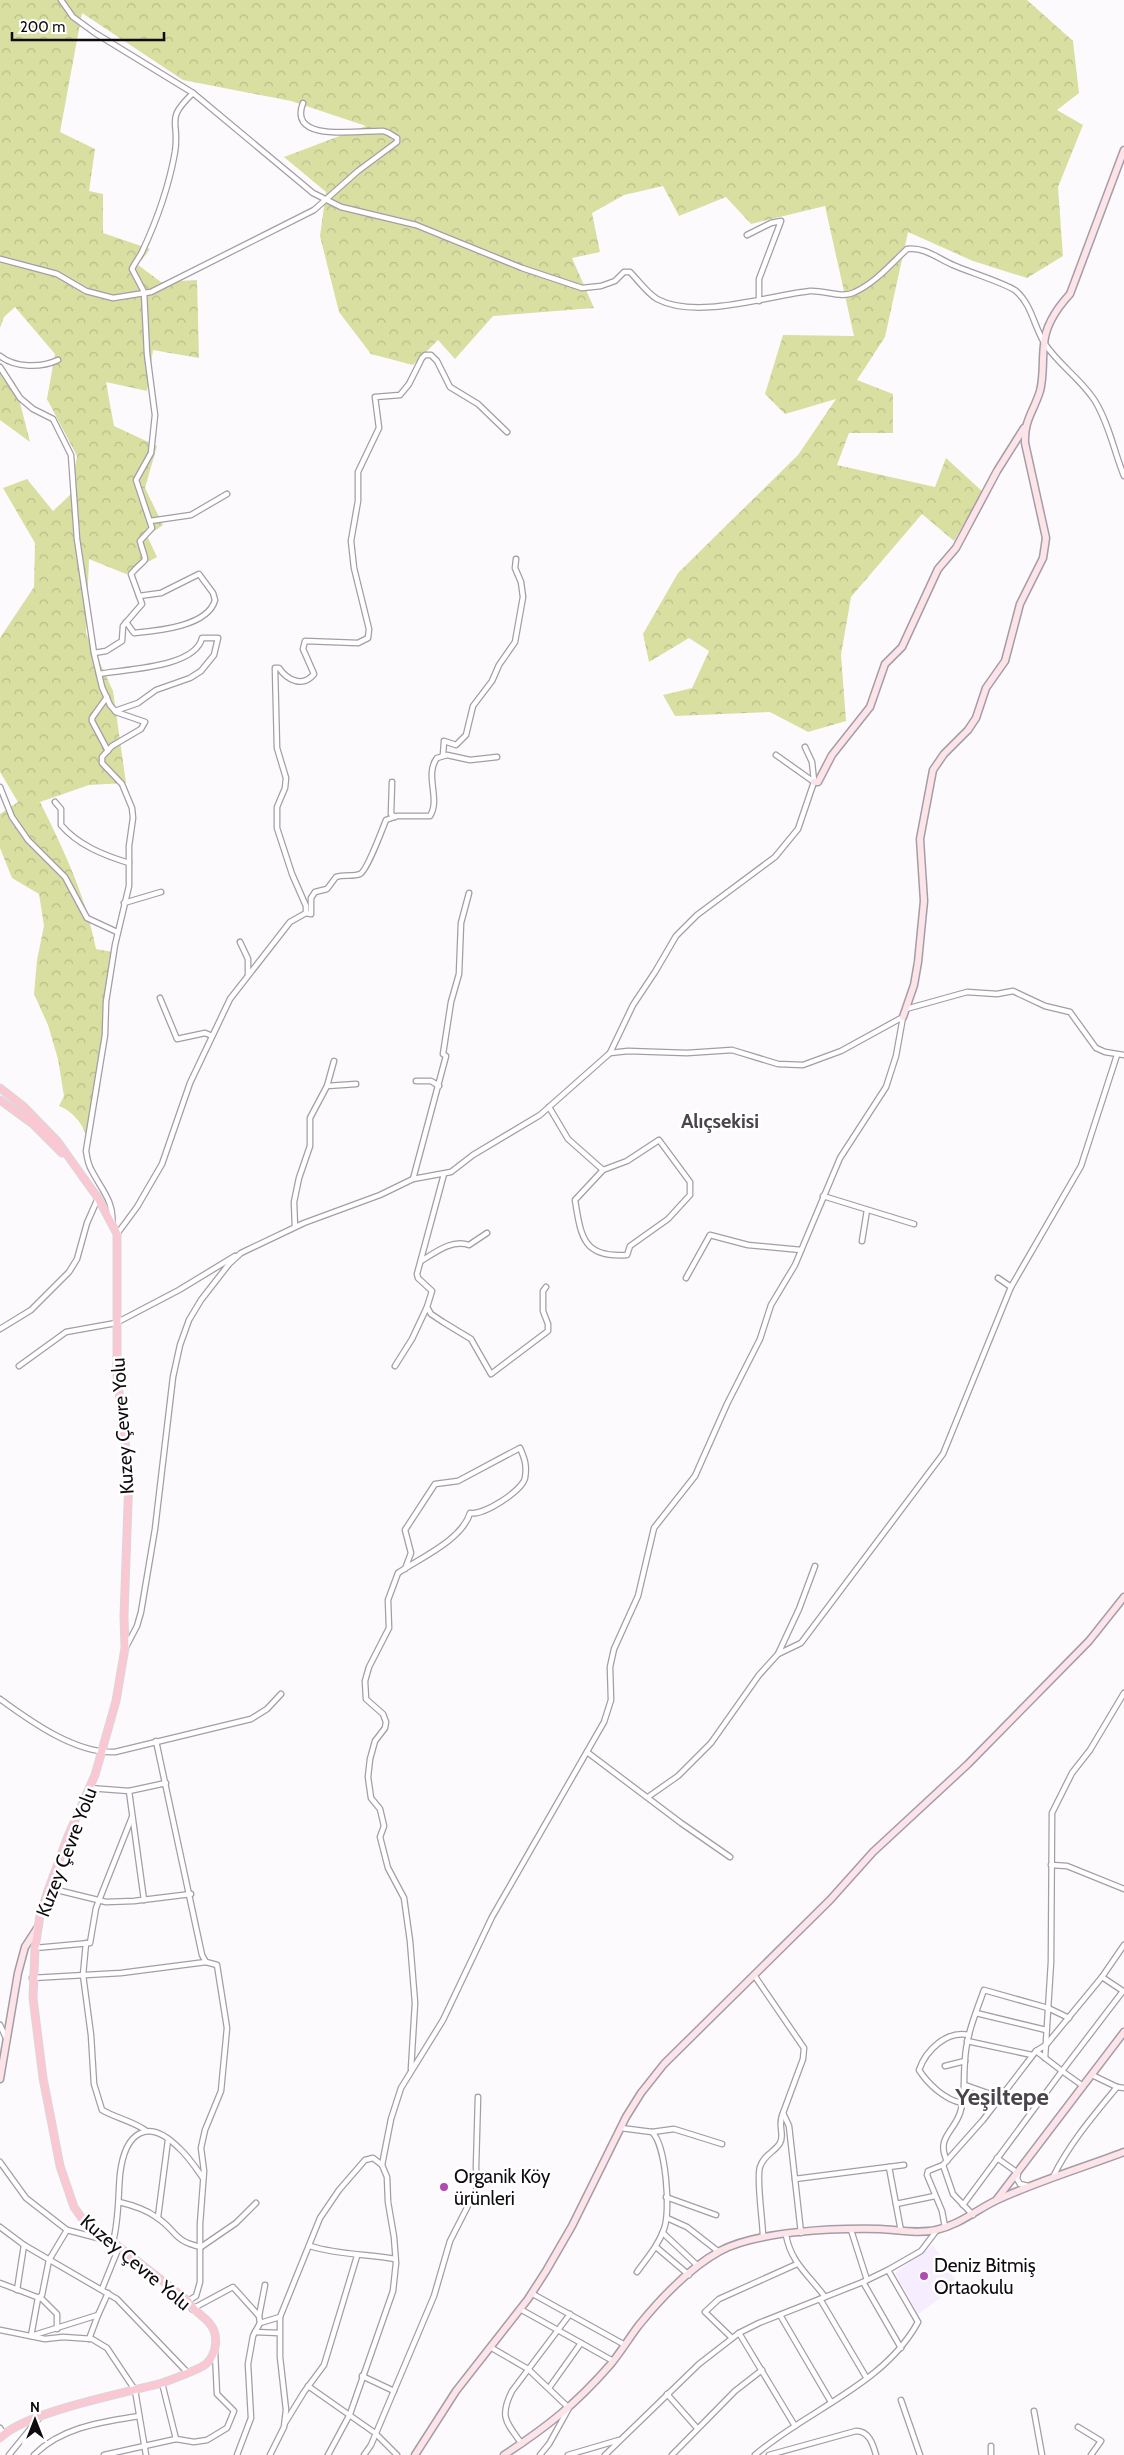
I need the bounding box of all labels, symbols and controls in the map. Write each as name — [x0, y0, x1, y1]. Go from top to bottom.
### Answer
scale bar — [12, 10, 165, 42]
text: 200 m — [20, 18, 65, 36]
district label: Alıçsekisi — [681, 1109, 759, 1133]
street label: Kuzey Çevre Yolu — [106, 1357, 139, 1495]
street label: Kuzey Çevre Yolu — [31, 1784, 102, 1920]
district label: Yeşiltepe — [954, 2082, 1049, 2111]
place label: Organik Köy ürünleri — [454, 2165, 551, 2210]
marker: Organik Köy ürünleri — [438, 2181, 450, 2193]
street label: Kuzey Çevre Yolu — [76, 2210, 195, 2315]
place label: Deniz Bitmiş Ortaokulu — [934, 2254, 1036, 2299]
marker: Deniz Bitmiş Ortaokulu — [918, 2270, 930, 2282]
north arrow — [10, 2395, 60, 2445]
text: N — [30, 2398, 40, 2416]

